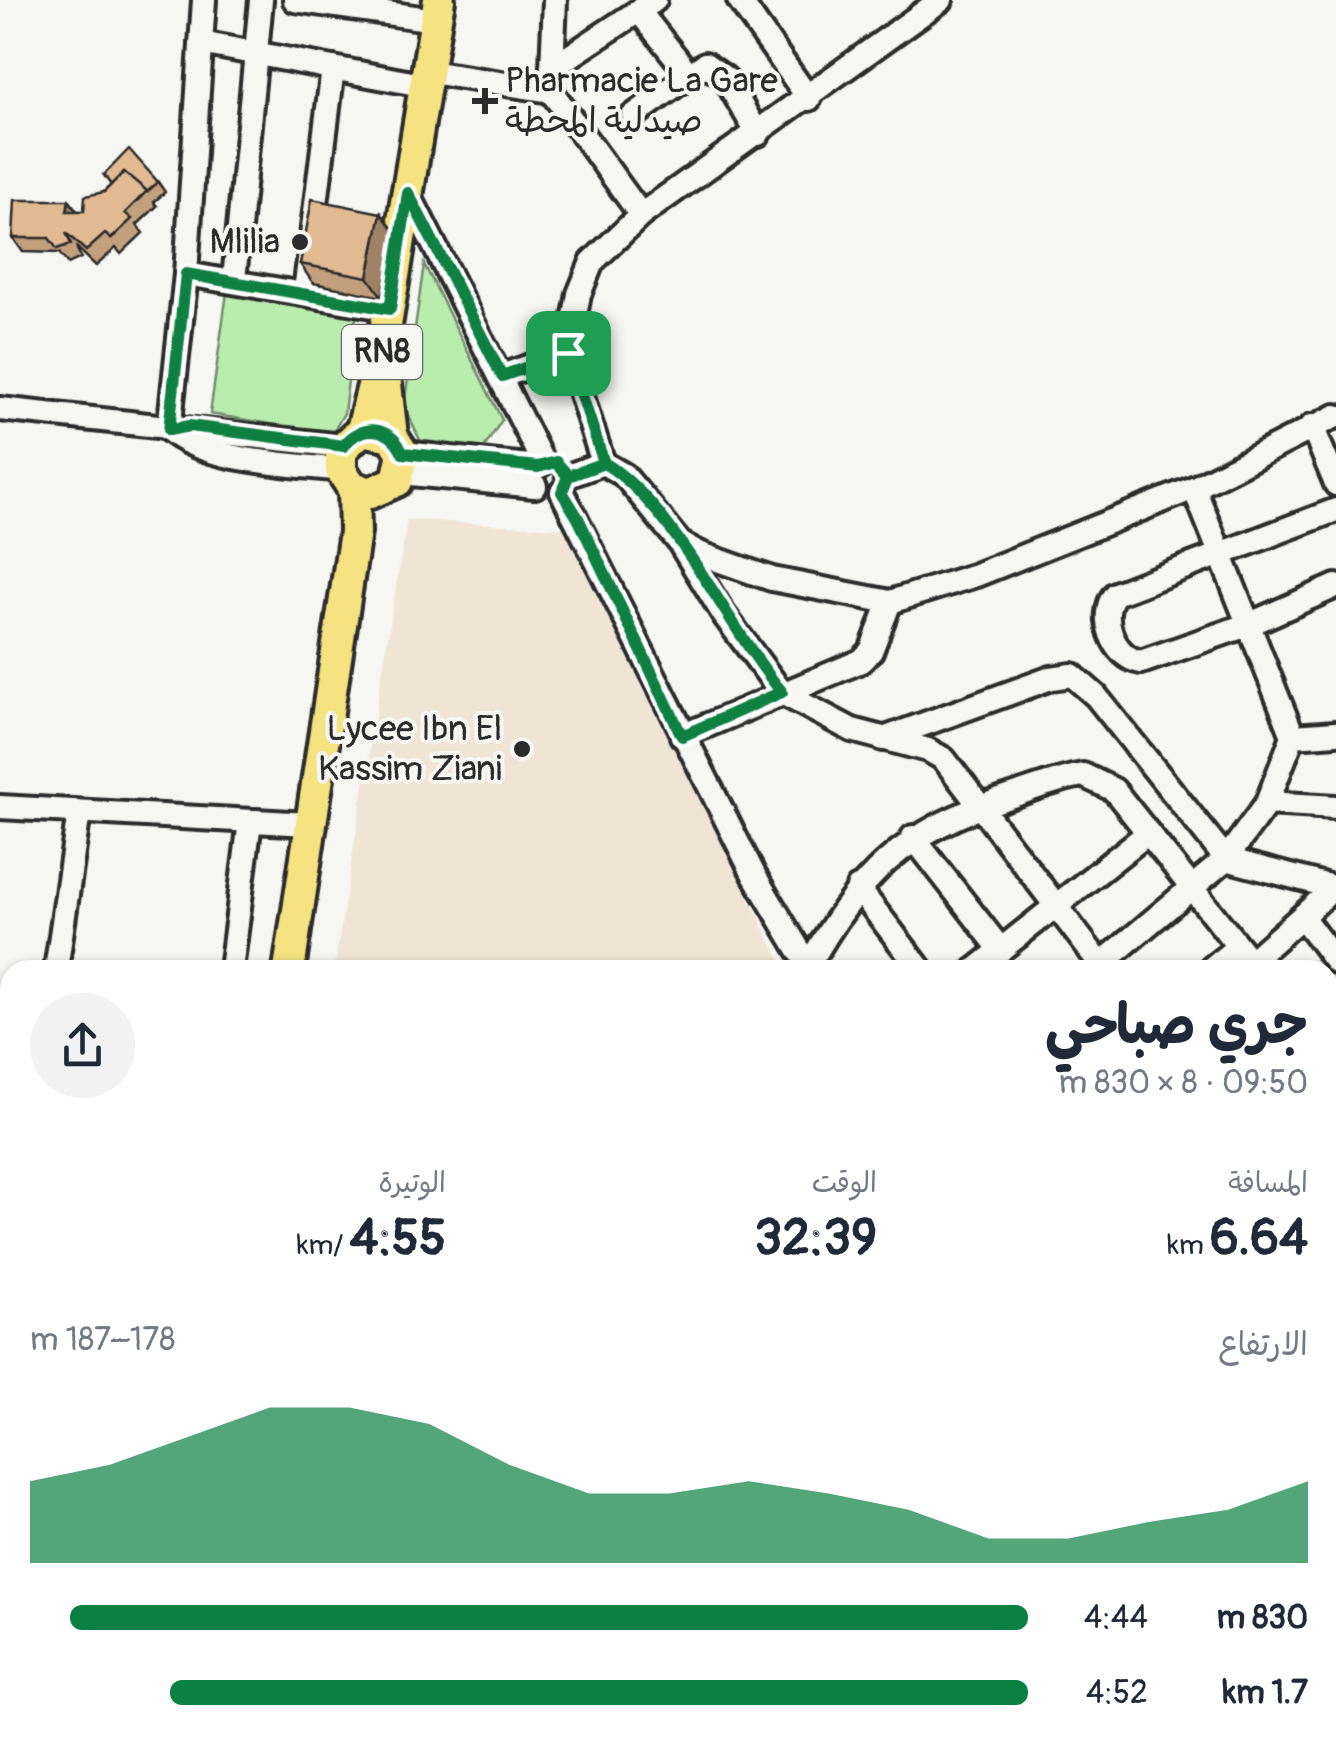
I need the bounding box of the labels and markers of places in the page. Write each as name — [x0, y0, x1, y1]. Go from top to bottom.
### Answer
place label: Pharmacie La Gare صيدلية المحطة — [505, 59, 778, 143]
marker: Pharmacie La Gare صيدلية المحطة — [474, 90, 496, 112]
place label: Mlilia — [209, 220, 280, 264]
marker: Mlilia — [289, 231, 311, 253]
pin — [526, 311, 611, 396]
place label: Lycee Ibn El Kassim Ziani — [318, 707, 502, 791]
marker: Lycee Ibn El Kassim Ziani — [511, 738, 533, 760]

